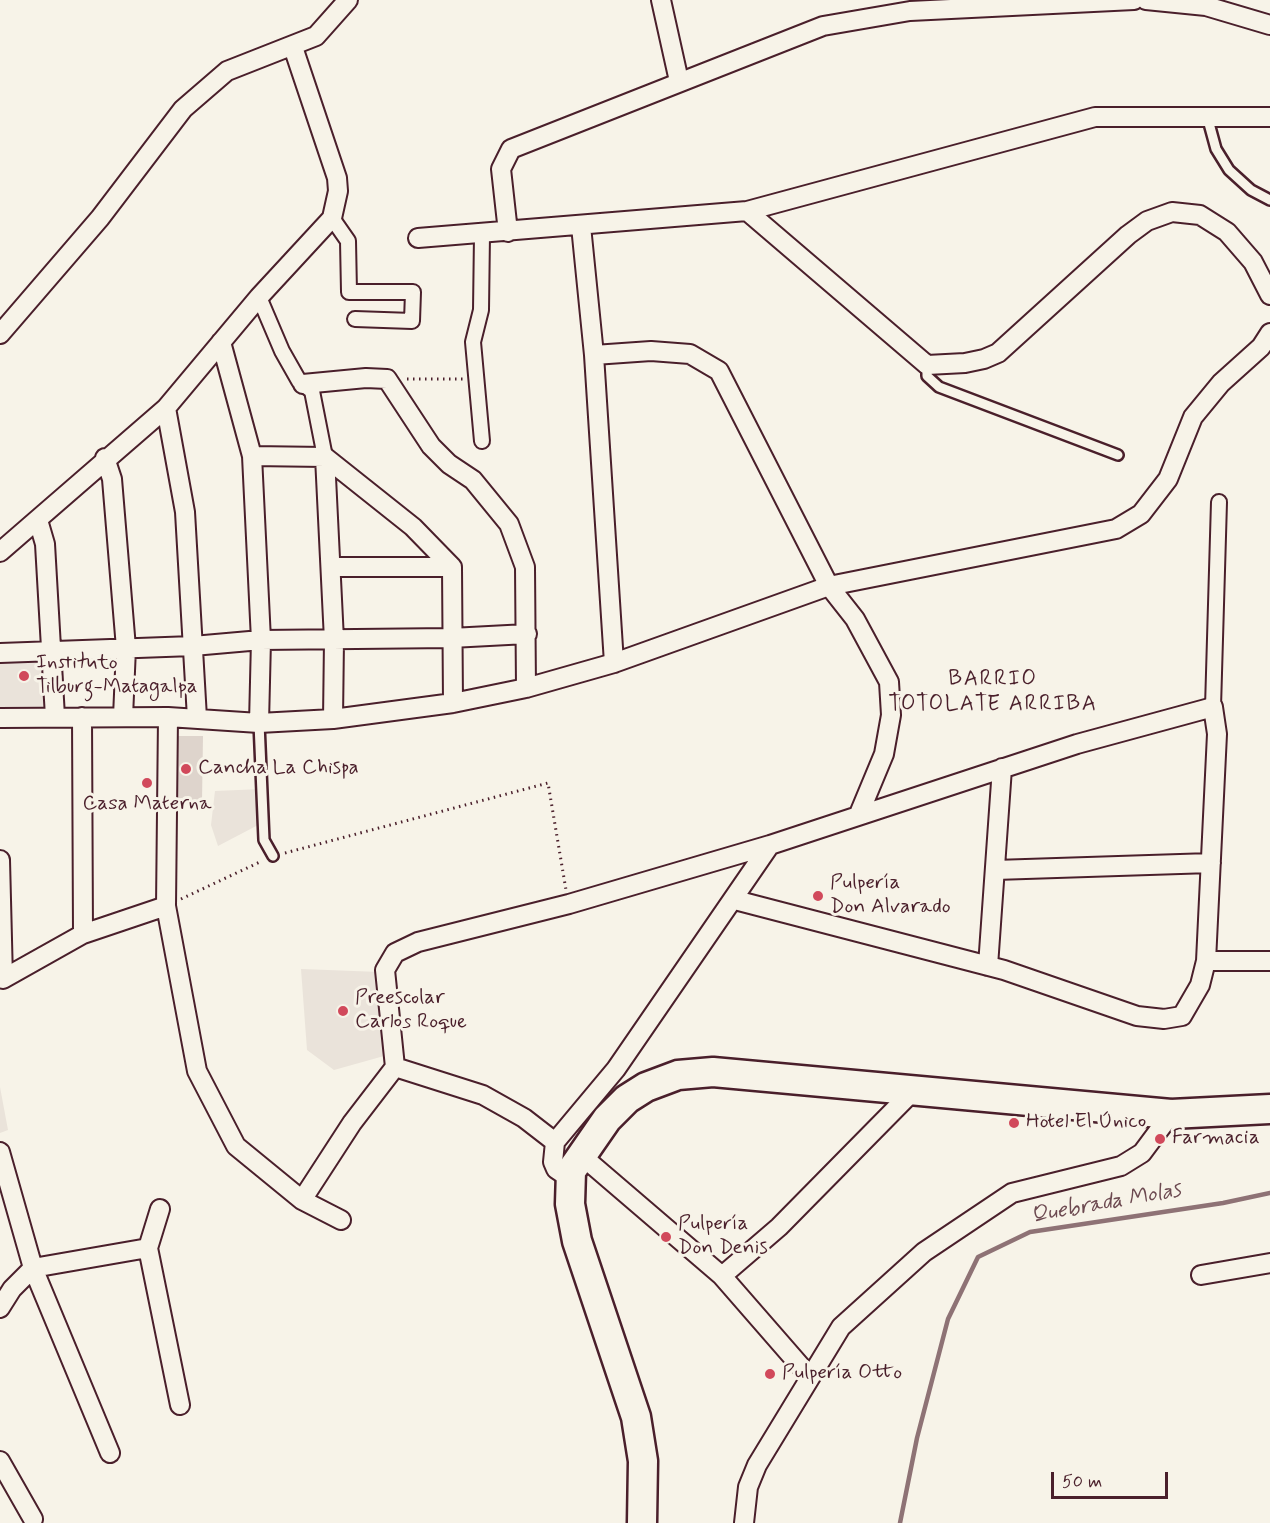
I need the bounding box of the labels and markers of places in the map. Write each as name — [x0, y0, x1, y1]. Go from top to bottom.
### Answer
place label: Instituto Tilburg-Matagalpa — [36, 651, 198, 701]
marker: Instituto Tilburg-Matagalpa — [17, 669, 31, 683]
place label: Cancha La Chispa — [198, 756, 359, 782]
marker: Cancha La Chispa — [179, 762, 193, 776]
marker: Casa Materna — [140, 776, 154, 790]
place label: Casa Materna — [82, 792, 212, 818]
place label: Pulpería Don Alvarado — [830, 871, 951, 921]
marker: Pulpería Don Alvarado — [811, 889, 825, 903]
place label: Preescolar Carlos Roque — [355, 986, 467, 1036]
marker: Preescolar Carlos Roque — [336, 1004, 350, 1018]
place label: Hotel El Único — [1026, 1110, 1146, 1136]
marker: Hotel El Único — [1007, 1116, 1021, 1130]
place label: Farmacia — [1172, 1126, 1260, 1152]
marker: Farmacia — [1153, 1132, 1167, 1146]
place label: Pulpería Don Denis — [678, 1212, 768, 1262]
marker: Pulpería Don Denis — [659, 1230, 673, 1244]
place label: Pulpería Otto — [782, 1361, 902, 1387]
marker: Pulpería Otto — [763, 1367, 777, 1381]

